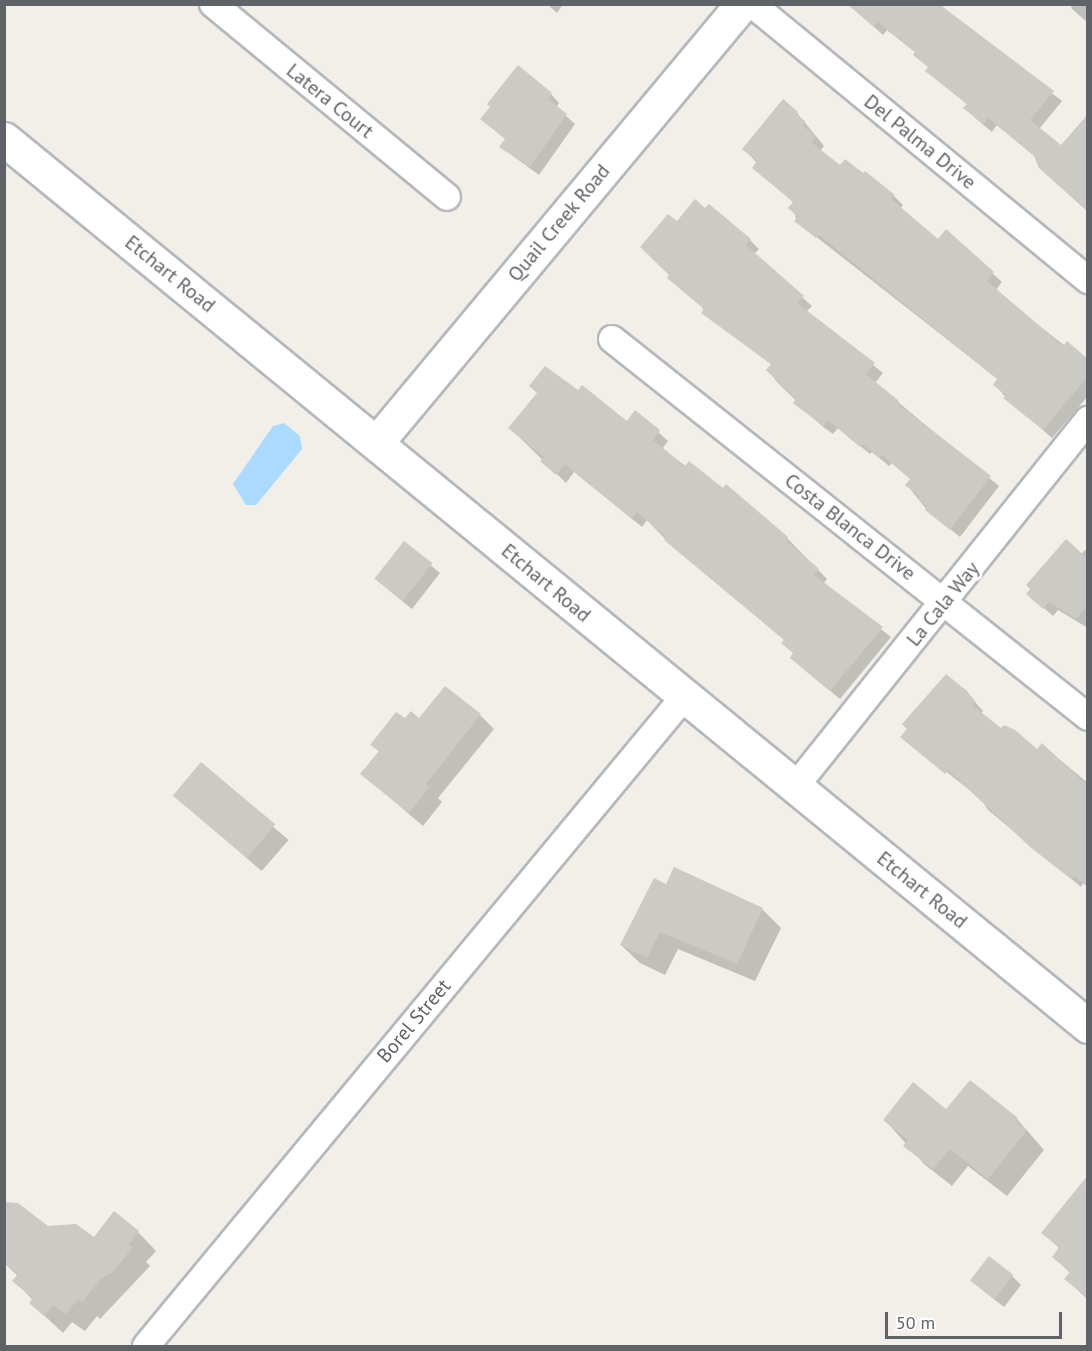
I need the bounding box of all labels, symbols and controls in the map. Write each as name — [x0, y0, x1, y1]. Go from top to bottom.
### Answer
street label: Latera Court — [282, 59, 378, 143]
street label: Del Palma Drive — [859, 90, 981, 194]
street label: Quail Creek Road — [503, 159, 615, 287]
street label: Etchart Road — [120, 230, 220, 318]
street label: Costa Blanca Drive — [780, 468, 920, 586]
street label: Etchart Road — [497, 539, 595, 627]
street label: La Cala Way — [901, 557, 985, 651]
street label: Etchart Road — [872, 846, 972, 934]
street label: Borel Street — [372, 974, 456, 1068]
scale bar — [888, 1300, 1065, 1338]
text: 50 m — [896, 1311, 935, 1334]

